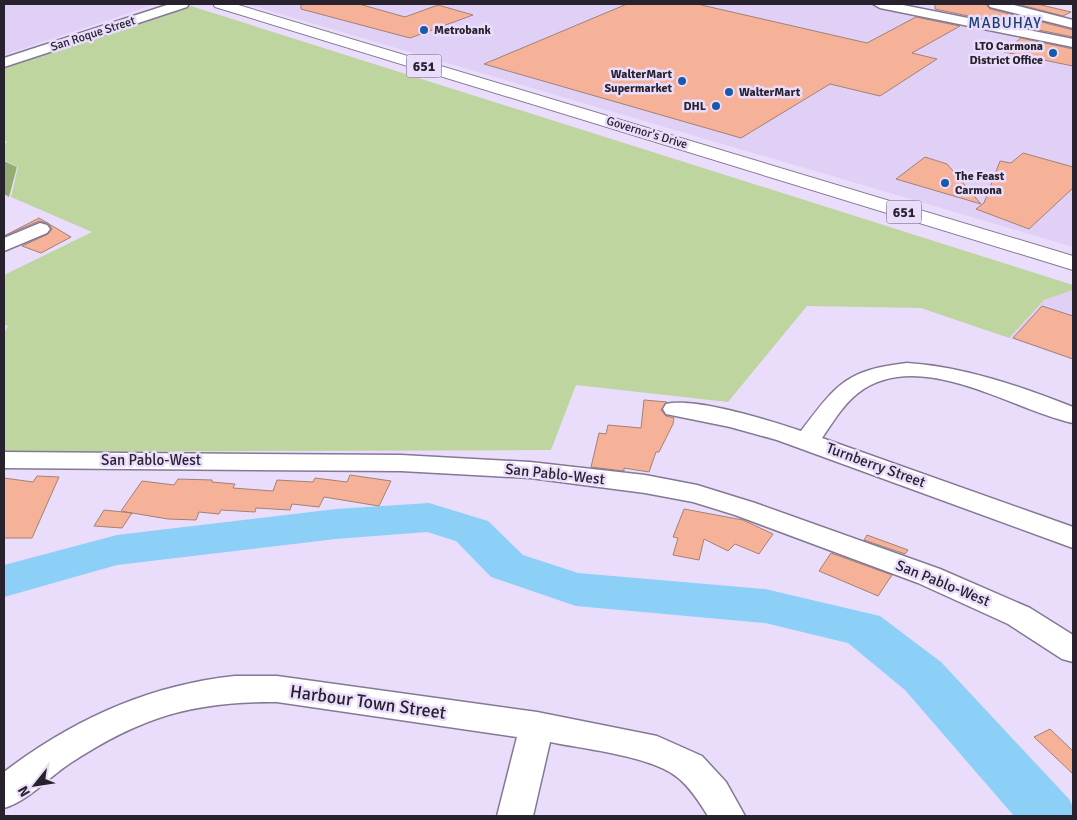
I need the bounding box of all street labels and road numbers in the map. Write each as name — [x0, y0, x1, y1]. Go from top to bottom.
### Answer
street label: San Roque Street — [49, 13, 137, 55]
road number: 651 — [406, 54, 442, 78]
street label: Governor's Drive — [605, 114, 689, 152]
road number: 651 — [886, 200, 922, 223]
street label: Turnberry Street — [824, 439, 928, 491]
street label: San Pablo-West — [101, 451, 201, 469]
street label: San Pablo-West — [504, 460, 606, 488]
street label: San Pablo-West — [893, 556, 993, 610]
street label: Harbour Town Street — [289, 680, 447, 724]

